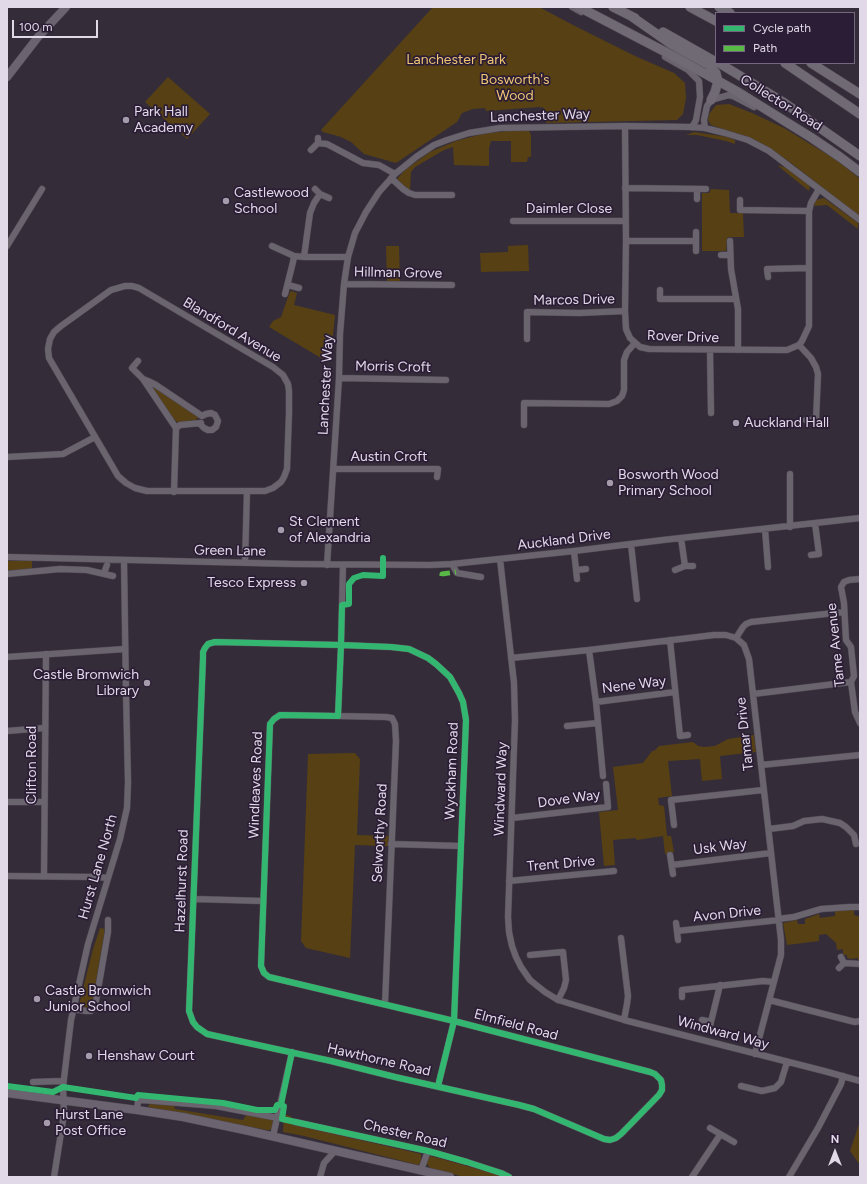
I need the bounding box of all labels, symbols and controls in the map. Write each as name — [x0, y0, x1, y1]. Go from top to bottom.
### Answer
scale bar — [14, 12, 100, 38]
legend — [715, 12, 855, 64]
text: 100 m — [19, 20, 53, 34]
text: Cycle path — [753, 21, 811, 35]
text: Path — [753, 41, 777, 55]
park label: Lanchester Park — [406, 52, 506, 68]
street label: Collector Road — [737, 71, 825, 135]
park label: Bosworth's Wood — [480, 72, 550, 104]
place label: Park Hall Academy — [134, 104, 193, 136]
street label: Lanchester Way — [490, 106, 590, 126]
marker: Park Hall Academy — [121, 115, 131, 125]
place label: Castlewood School — [234, 185, 309, 218]
marker: Castlewood School — [221, 196, 231, 206]
street label: Daimler Close — [526, 201, 612, 217]
street label: Hillman Grove — [354, 264, 442, 282]
street label: Marcos Drive — [533, 291, 615, 309]
street label: Blandford Avenue — [180, 294, 284, 366]
street label: Rover Drive — [647, 327, 719, 347]
street label: Lanchester Way — [315, 335, 337, 435]
street label: Morris Croft — [355, 358, 431, 376]
place label: Auckland Hall — [744, 415, 829, 431]
marker: Auckland Hall — [731, 418, 741, 428]
street label: Austin Croft — [350, 449, 428, 465]
place label: Bosworth Wood Primary School — [618, 467, 719, 500]
marker: Bosworth Wood Primary School — [605, 478, 615, 488]
place label: St Clement of Alexandria — [289, 514, 371, 546]
marker: St Clement of Alexandria — [276, 525, 286, 535]
street label: Auckland Drive — [516, 526, 612, 554]
street label: Green Lane — [194, 542, 266, 560]
place label: Tesco Express — [207, 575, 296, 591]
marker: Tesco Express — [299, 578, 309, 588]
street label: Tame Avenue — [823, 602, 849, 688]
place label: Castle Bromwich Library — [33, 667, 139, 700]
street label: Nene Way — [601, 673, 667, 697]
marker: Castle Bromwich Library — [142, 678, 152, 688]
street label: Tamar Drive — [733, 697, 757, 771]
street label: Wyckham Road — [442, 722, 462, 820]
street label: Clifton Road — [24, 726, 40, 804]
street label: Windleaves Road — [246, 731, 266, 839]
street label: Windward Way — [491, 742, 511, 836]
street label: Selworthy Road — [369, 783, 391, 883]
street label: Dove Way — [537, 786, 601, 812]
street label: Hurst Lane North — [75, 813, 121, 921]
street label: Hazelhurst Road — [172, 829, 192, 933]
street label: Usk Way — [692, 835, 748, 859]
street label: Trent Drive — [526, 853, 596, 875]
street label: Avon Drive — [692, 902, 762, 926]
place label: Castle Bromwich Junior School — [45, 983, 151, 1016]
marker: Castle Bromwich Junior School — [32, 994, 42, 1004]
street label: Elmfield Road — [472, 1006, 560, 1044]
street label: Windward Way — [675, 1013, 771, 1053]
street label: Hawthorne Road — [326, 1040, 432, 1080]
place label: Henshaw Court — [97, 1048, 195, 1064]
marker: Henshaw Court — [84, 1051, 94, 1061]
place label: Hurst Lane Post Office — [55, 1107, 126, 1140]
street label: Chester Road — [362, 1116, 448, 1152]
marker: Hurst Lane Post Office — [42, 1118, 52, 1128]
north arrow — [815, 1132, 855, 1172]
text: N — [831, 1133, 839, 1146]

